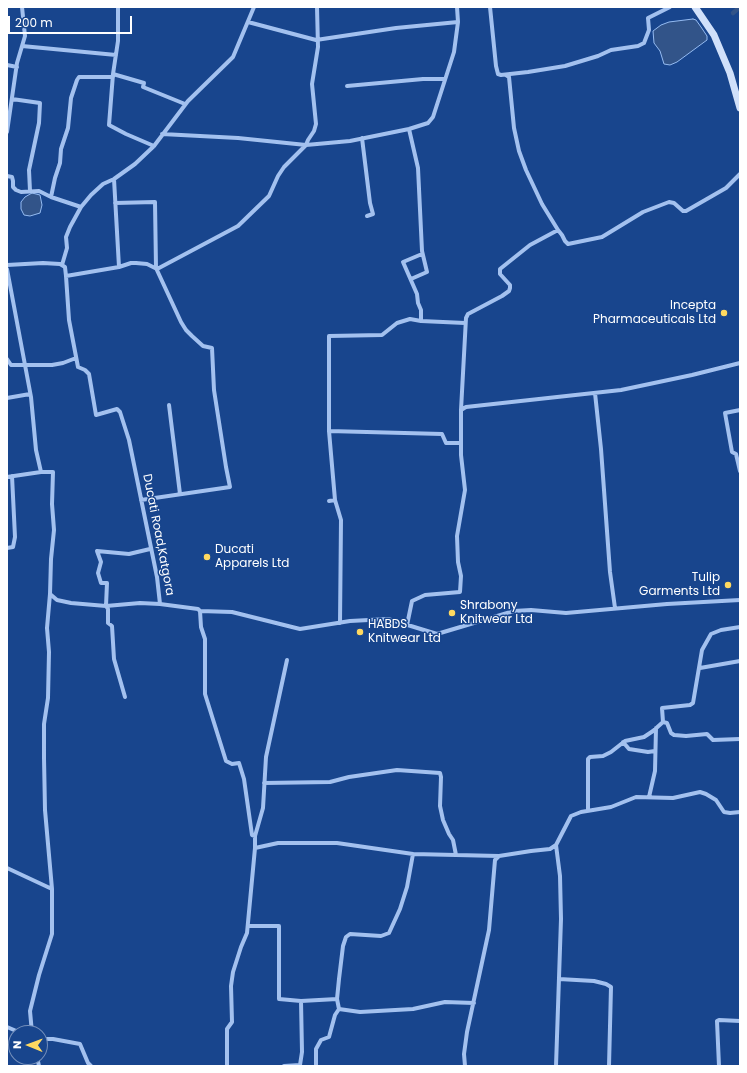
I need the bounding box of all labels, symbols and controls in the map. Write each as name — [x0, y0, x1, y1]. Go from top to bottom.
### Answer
scale bar — [10, 8, 134, 34]
text: 200 m — [15, 14, 53, 31]
place label: Incepta Pharmaceuticals Ltd — [593, 299, 716, 327]
marker: Incepta Pharmaceuticals Ltd — [719, 308, 729, 318]
street label: Ducati Road,Katgora — [139, 473, 177, 597]
place label: Ducati Apparels Ltd — [215, 543, 289, 571]
marker: Ducati Apparels Ltd — [202, 552, 212, 562]
place label: Tulip Garments Ltd — [639, 571, 720, 599]
marker: Tulip Garments Ltd — [723, 580, 733, 590]
place label: Shrabony Knitwear Ltd — [460, 599, 533, 627]
marker: Shrabony Knitwear Ltd — [447, 608, 457, 618]
place label: HABDS Knitwear Ltd — [368, 618, 441, 646]
marker: HABDS Knitwear Ltd — [355, 627, 365, 637]
north arrow — [8, 1025, 48, 1065]
text: N — [9, 1041, 25, 1049]

